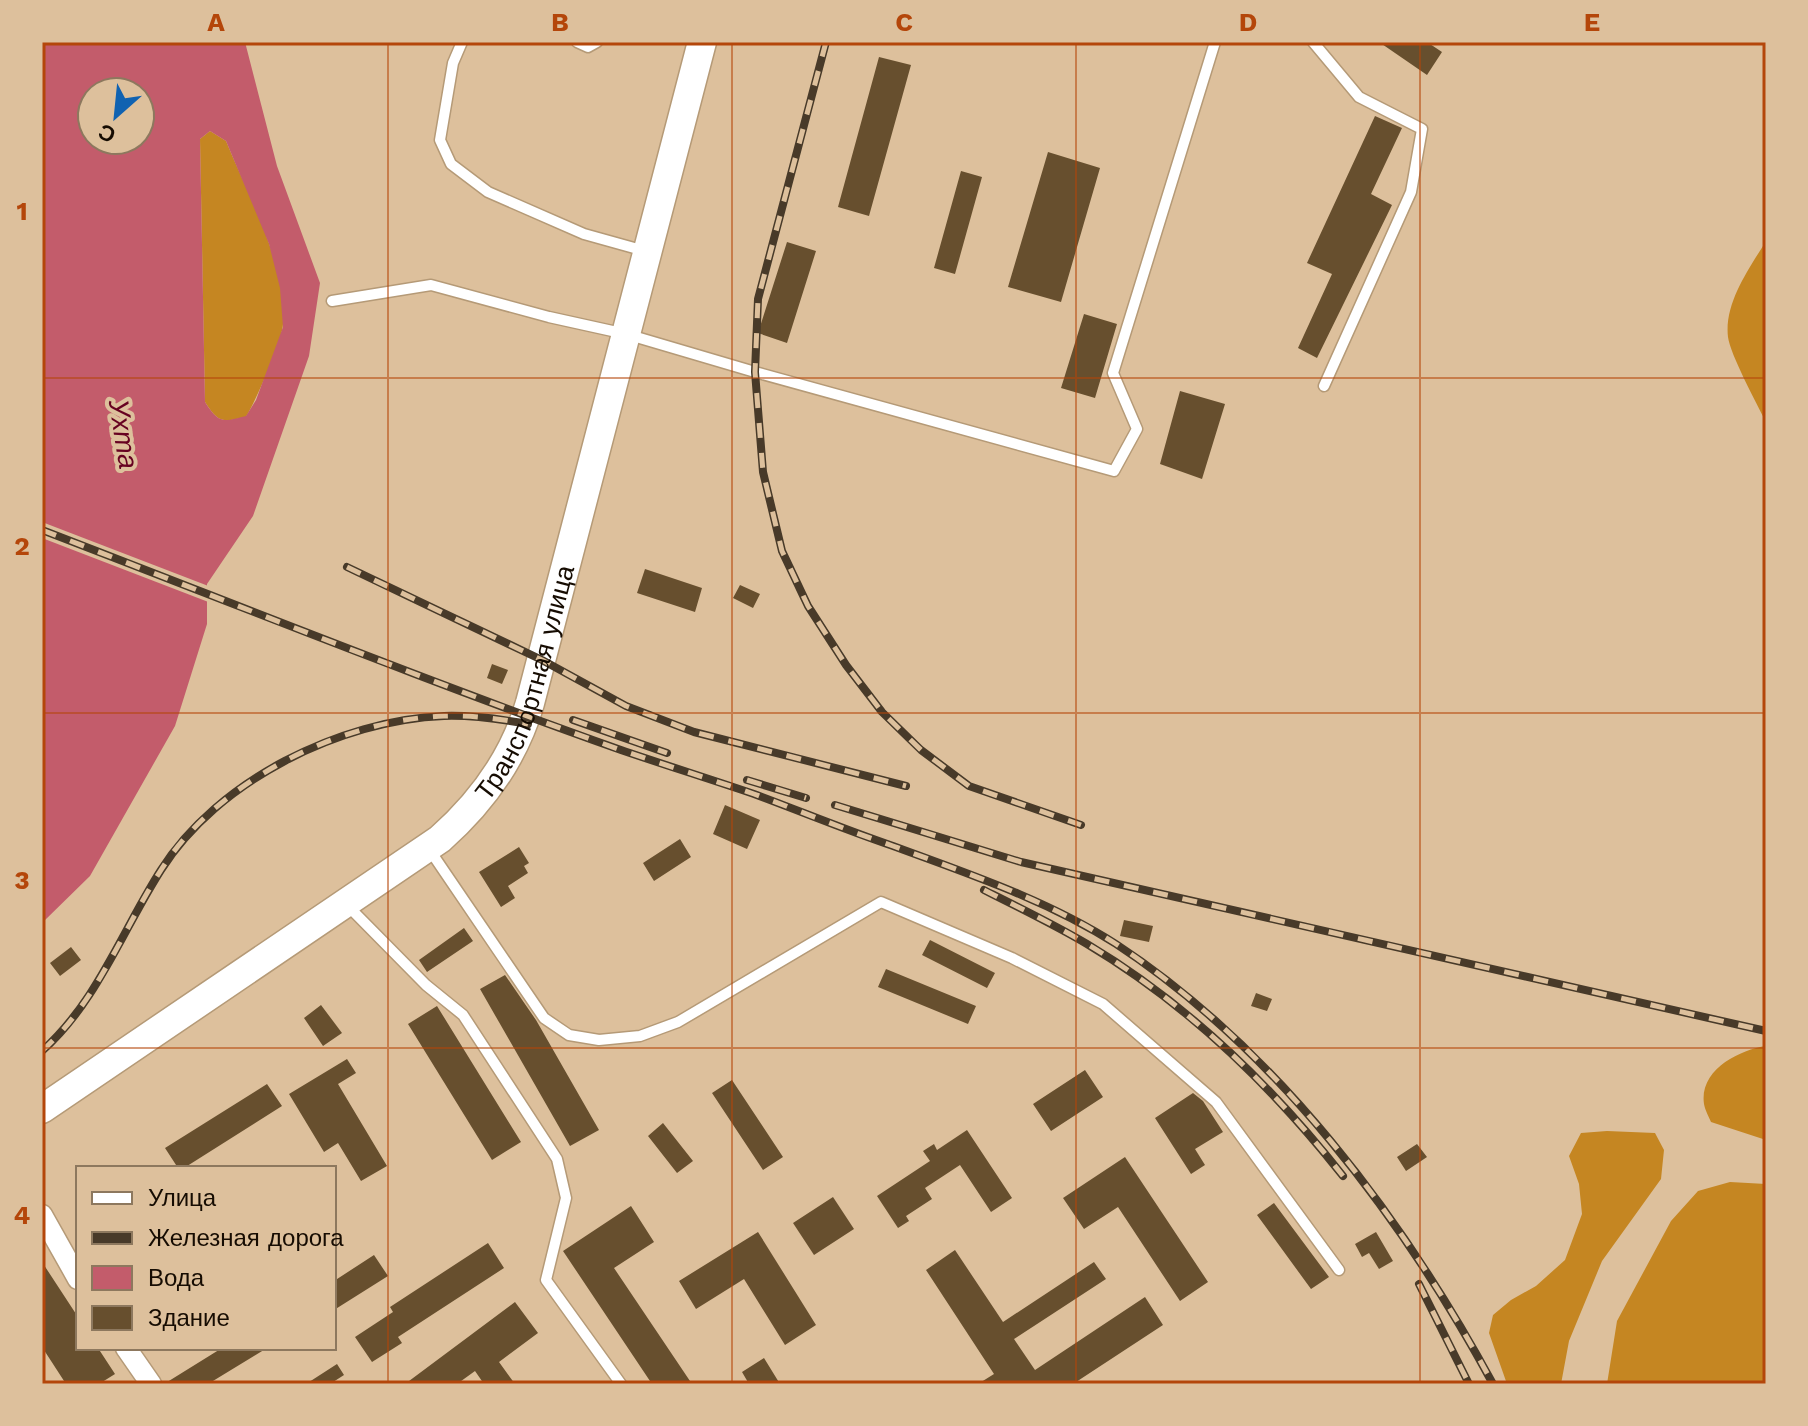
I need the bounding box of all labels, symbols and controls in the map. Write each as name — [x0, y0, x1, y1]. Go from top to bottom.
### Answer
text: A — [207, 7, 225, 37]
text: B — [551, 7, 569, 37]
text: C — [895, 7, 913, 37]
text: D — [1239, 7, 1257, 37]
text: E — [1584, 7, 1600, 37]
north arrow — [76, 76, 156, 156]
text: С — [94, 119, 120, 148]
text: 1 — [16, 196, 28, 226]
water label: Ухта — [102, 396, 145, 471]
text: 2 — [14, 531, 30, 561]
street label: Транспортная улица — [469, 561, 580, 806]
text: 3 — [14, 865, 30, 895]
legend — [76, 1166, 336, 1350]
text: Улица — [148, 1184, 217, 1212]
text: 4 — [14, 1200, 31, 1230]
text: Железная дорога — [148, 1224, 344, 1252]
text: Вода — [148, 1264, 205, 1292]
text: Здание — [148, 1304, 230, 1332]

